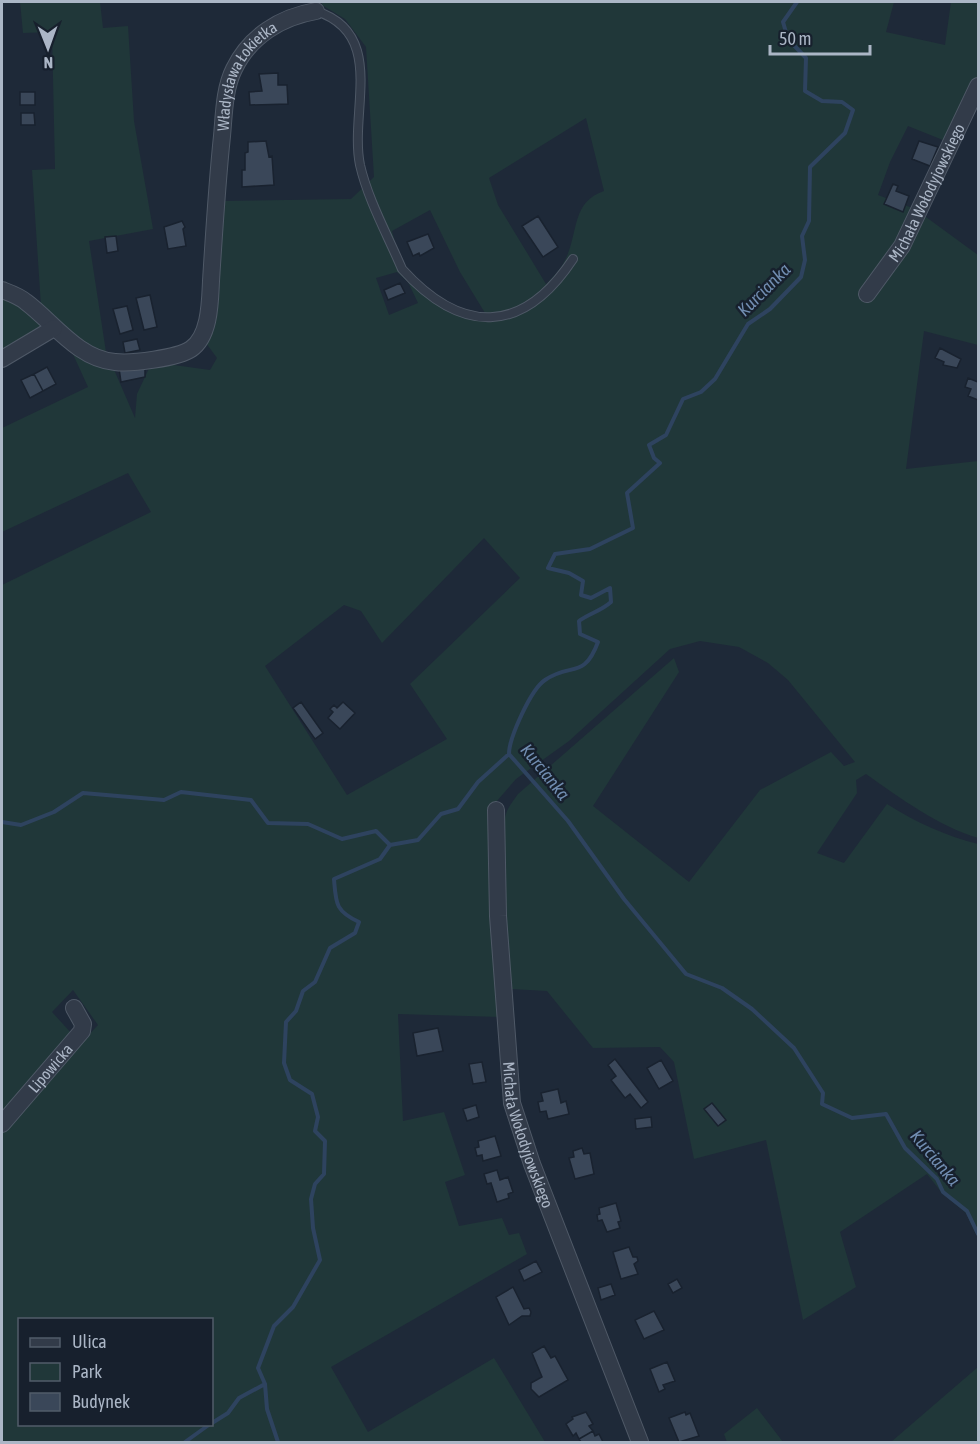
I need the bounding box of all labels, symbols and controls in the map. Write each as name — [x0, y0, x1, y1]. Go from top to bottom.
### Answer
north arrow — [18, 18, 78, 78]
street label: Władysława Łokietka — [213, 18, 280, 132]
scale bar — [770, 18, 870, 56]
text: 50 m — [779, 28, 811, 49]
text: N — [43, 54, 53, 72]
street label: Michała Wołodyjowskiego — [885, 121, 968, 265]
water label: Kurcianka — [733, 258, 795, 320]
water label: Kurcianka — [516, 739, 575, 804]
street label: Lipowicka — [24, 1040, 76, 1096]
street label: Michała Wołodyjowskiego — [500, 1061, 557, 1210]
water label: Kurcianka — [906, 1126, 965, 1190]
legend — [18, 1318, 213, 1426]
text: Ulica — [72, 1331, 107, 1352]
text: Park — [72, 1361, 102, 1382]
text: Budynek — [72, 1391, 130, 1412]

